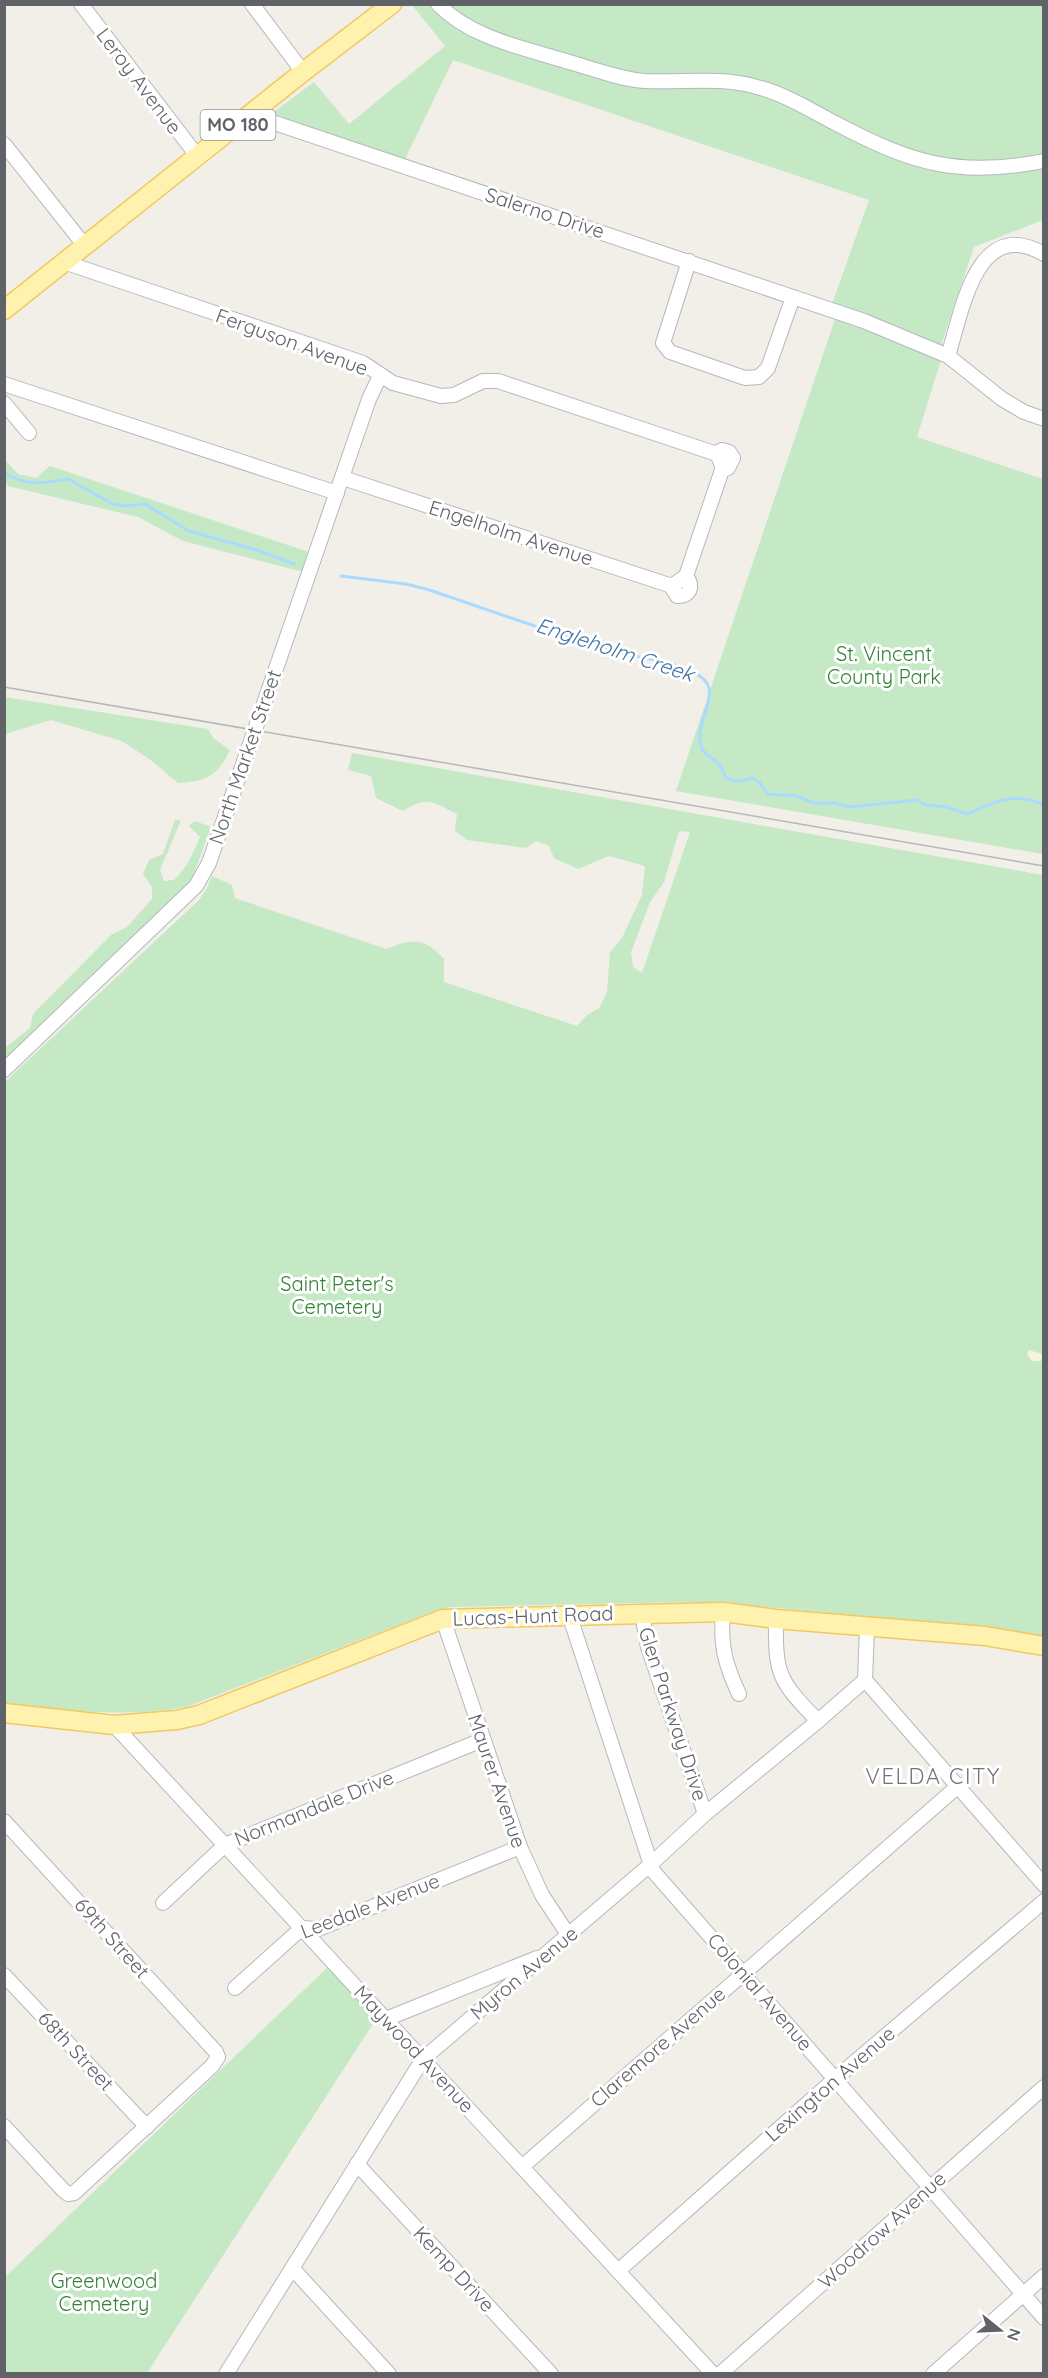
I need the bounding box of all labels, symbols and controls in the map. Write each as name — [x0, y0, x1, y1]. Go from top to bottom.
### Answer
street label: Leroy Avenue — [91, 23, 187, 139]
road number: MO 180 — [200, 110, 276, 140]
street label: Salerno Drive — [482, 181, 608, 244]
street label: Ferguson Avenue — [213, 302, 372, 381]
street label: Engelholm Avenue — [426, 494, 596, 571]
water label: Engleholm Creek — [533, 611, 699, 687]
park label: St. Vincent County Park — [827, 641, 941, 689]
street label: North Market Street — [203, 666, 286, 847]
park label: Saint Peter's Cemetery — [280, 1271, 394, 1319]
street label: Lucas-Hunt Road — [452, 1600, 614, 1631]
street label: Glen Parkway Drive — [634, 1624, 713, 1804]
street label: Maurer Avenue — [463, 1711, 532, 1851]
district label: VELDA CITY — [865, 1762, 1001, 1790]
street label: Normandale Drive — [230, 1764, 397, 1851]
street label: Leedale Avenue — [297, 1868, 443, 1944]
street label: 69th Street — [70, 1892, 155, 1983]
street label: Myron Avenue — [465, 1920, 583, 2025]
street label: Colonial Avenue — [702, 1928, 818, 2056]
street label: Maywood Avenue — [349, 1980, 480, 2118]
street label: Claremore Avenue — [585, 1981, 730, 2112]
street label: 68th Street — [33, 2006, 120, 2096]
street label: Lexington Avenue — [760, 2020, 900, 2147]
street label: Woodrow Avenue — [813, 2166, 951, 2294]
street label: Kemp Drive — [408, 2221, 500, 2317]
park label: Greenwood Cemetery — [51, 2268, 157, 2316]
north arrow — [970, 2300, 1030, 2360]
text: N — [1003, 2326, 1026, 2343]

